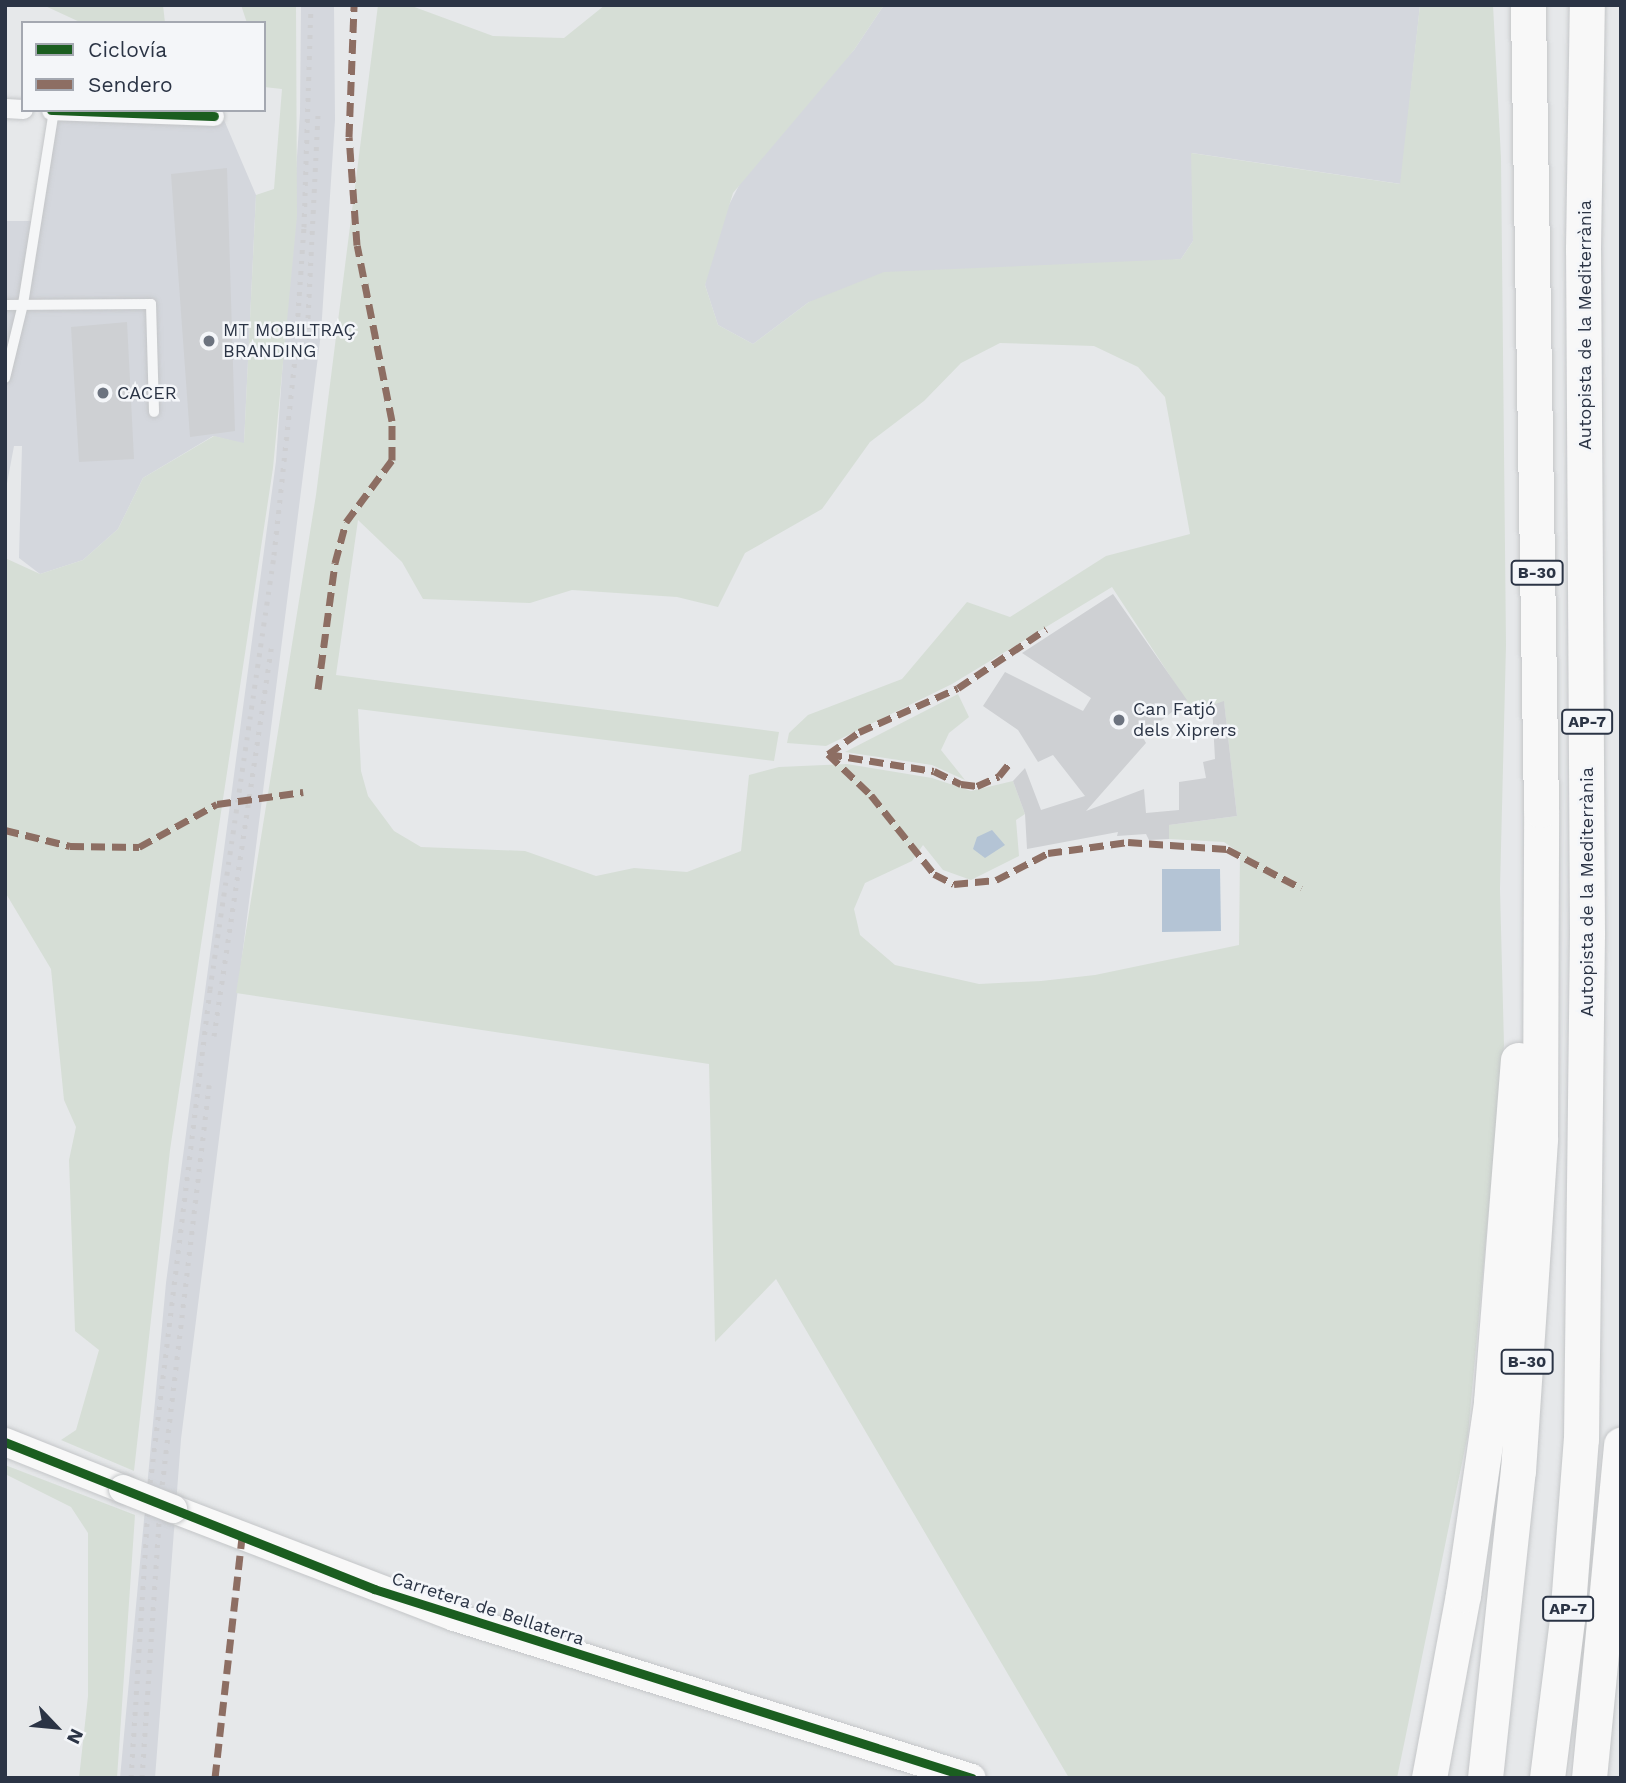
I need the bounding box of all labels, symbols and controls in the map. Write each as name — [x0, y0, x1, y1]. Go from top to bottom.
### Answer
legend — [21, 21, 266, 112]
text: Ciclovía — [88, 37, 167, 62]
text: Sendero — [88, 72, 173, 97]
street label: Autopista de la Mediterrània — [1574, 200, 1596, 450]
place label: MT MOBILTRAÇ BRANDING — [223, 320, 356, 362]
marker: MT MOBILTRAÇ BRANDING — [201, 333, 217, 349]
place label: CACER — [117, 382, 177, 404]
marker: CACER — [95, 385, 111, 401]
road number: B-30 — [1509, 560, 1565, 586]
place label: Can Fatjó dels Xiprers — [1133, 699, 1237, 742]
road number: AP-7 — [1561, 709, 1613, 734]
marker: Can Fatjó dels Xiprers — [1111, 712, 1127, 728]
street label: Autopista de la Mediterrània — [1576, 767, 1598, 1017]
road number: B-30 — [1499, 1350, 1555, 1374]
street label: Carretera de Bellaterra — [389, 1568, 587, 1650]
road number: AP-7 — [1542, 1596, 1594, 1622]
north arrow — [21, 1692, 91, 1762]
text: N — [62, 1725, 89, 1748]

